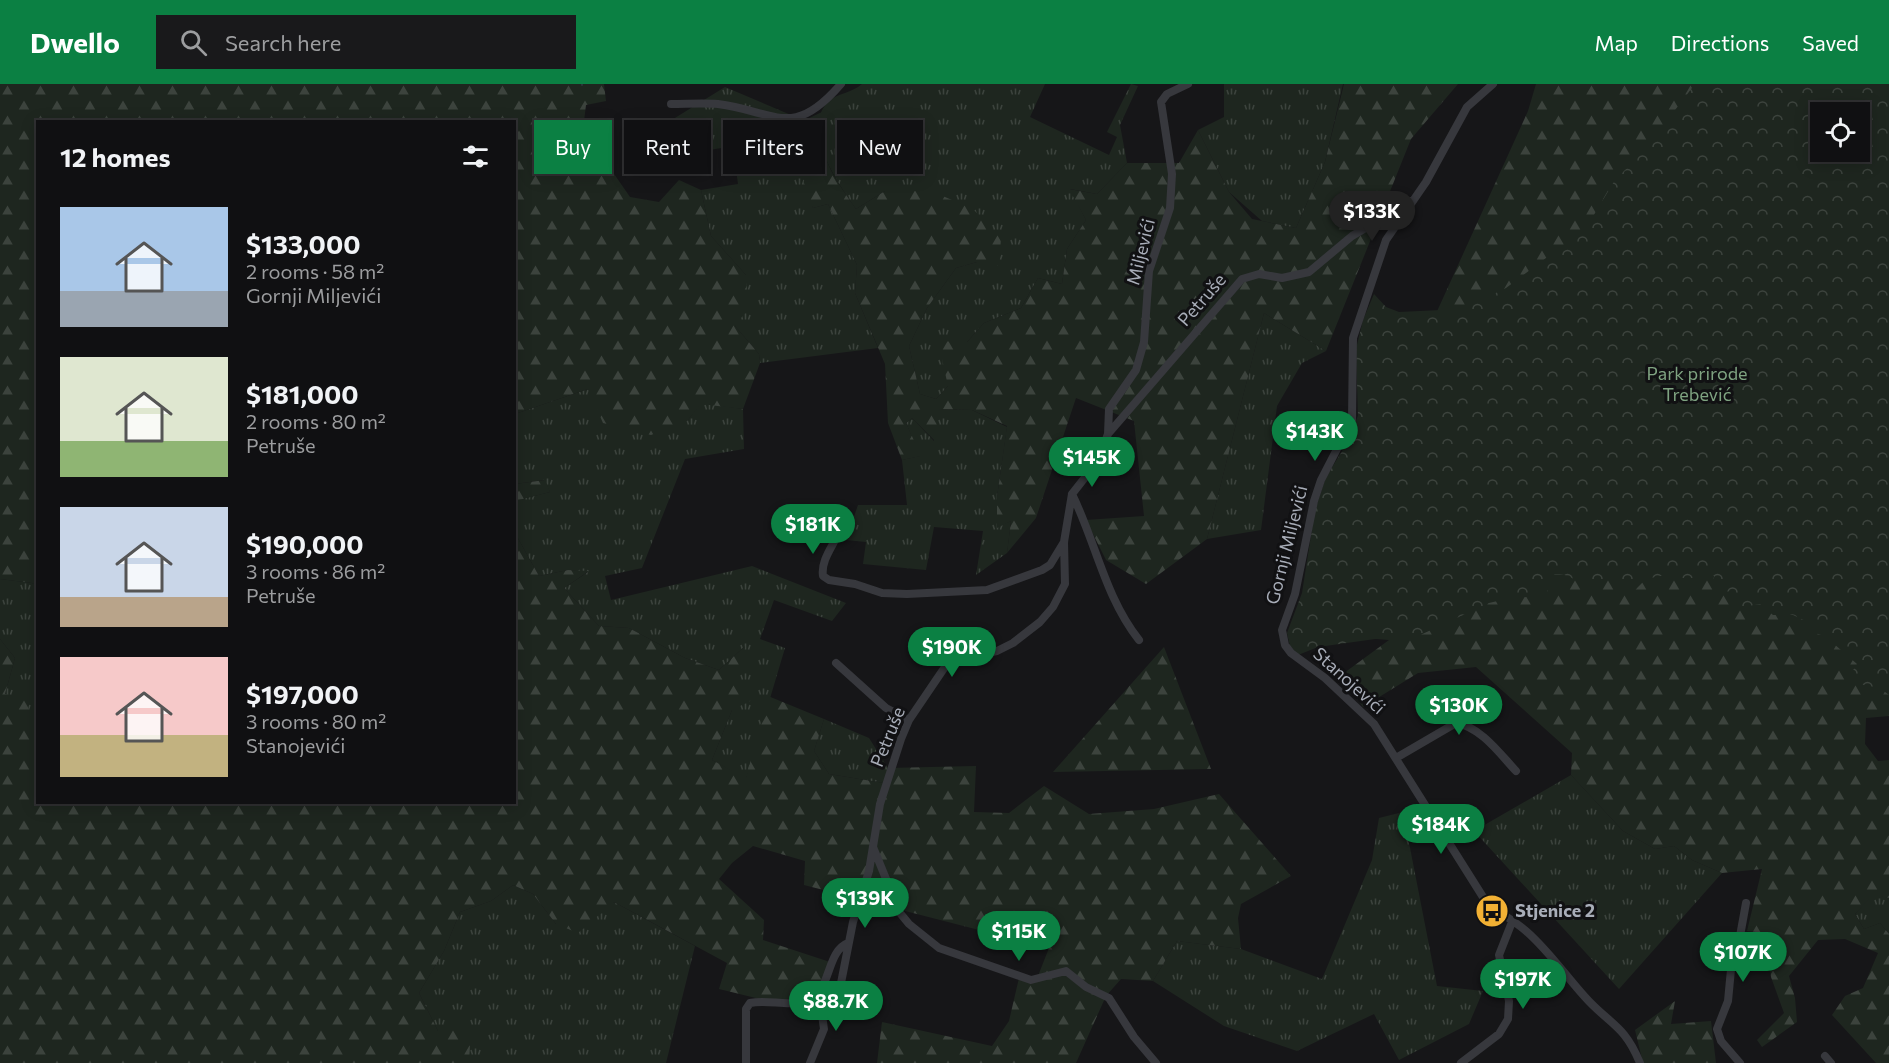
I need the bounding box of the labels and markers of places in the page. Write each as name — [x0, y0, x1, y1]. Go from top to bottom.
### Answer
pin: $133K — [1330, 191, 1414, 242]
pin: $143K — [1273, 411, 1357, 462]
pin: $145K — [1050, 437, 1134, 488]
pin: $181K — [771, 504, 855, 555]
pin: $190K — [910, 627, 994, 678]
pin: $130K — [1417, 685, 1501, 736]
pin: $184K — [1399, 804, 1483, 855]
pin: $139K — [823, 878, 907, 929]
bus stop icon: Stjenice 2 — [1474, 893, 1510, 929]
place label: Stjenice 2 — [1515, 899, 1595, 921]
pin: $115K — [977, 911, 1061, 962]
pin: $107K — [1701, 932, 1785, 983]
pin: $197K — [1481, 959, 1565, 1010]
pin: $88.7K — [787, 981, 885, 1032]

